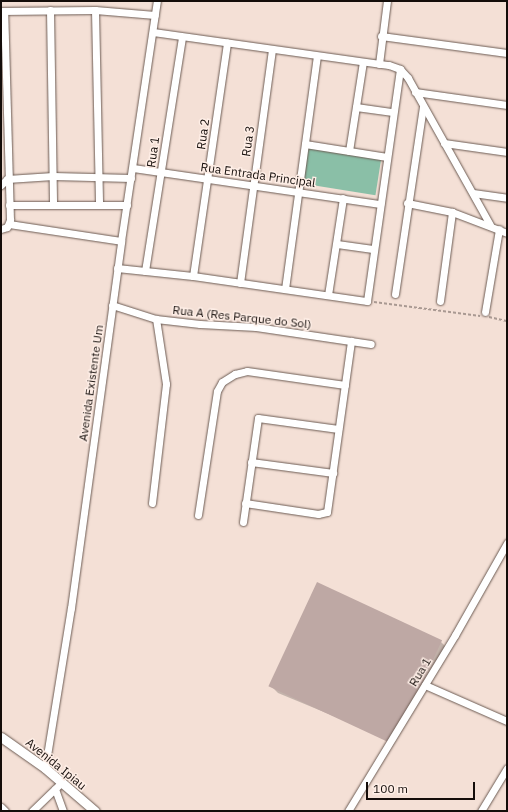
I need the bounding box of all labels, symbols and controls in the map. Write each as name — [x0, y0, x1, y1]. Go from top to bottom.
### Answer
street label: Rua 2 — [194, 118, 212, 150]
street label: Rua 3 — [239, 125, 257, 157]
street label: Rua 1 — [144, 136, 162, 168]
street label: Rua Entrada Principal — [200, 160, 316, 190]
street label: Rua A (Res Parque do Sol) — [172, 303, 312, 331]
street label: Avenida Existente Um — [76, 324, 106, 442]
street label: Rua 1 — [406, 655, 434, 689]
street label: Avenida Ipiau — [23, 735, 89, 793]
scale bar — [368, 774, 477, 800]
text: 100 m — [373, 781, 408, 796]

